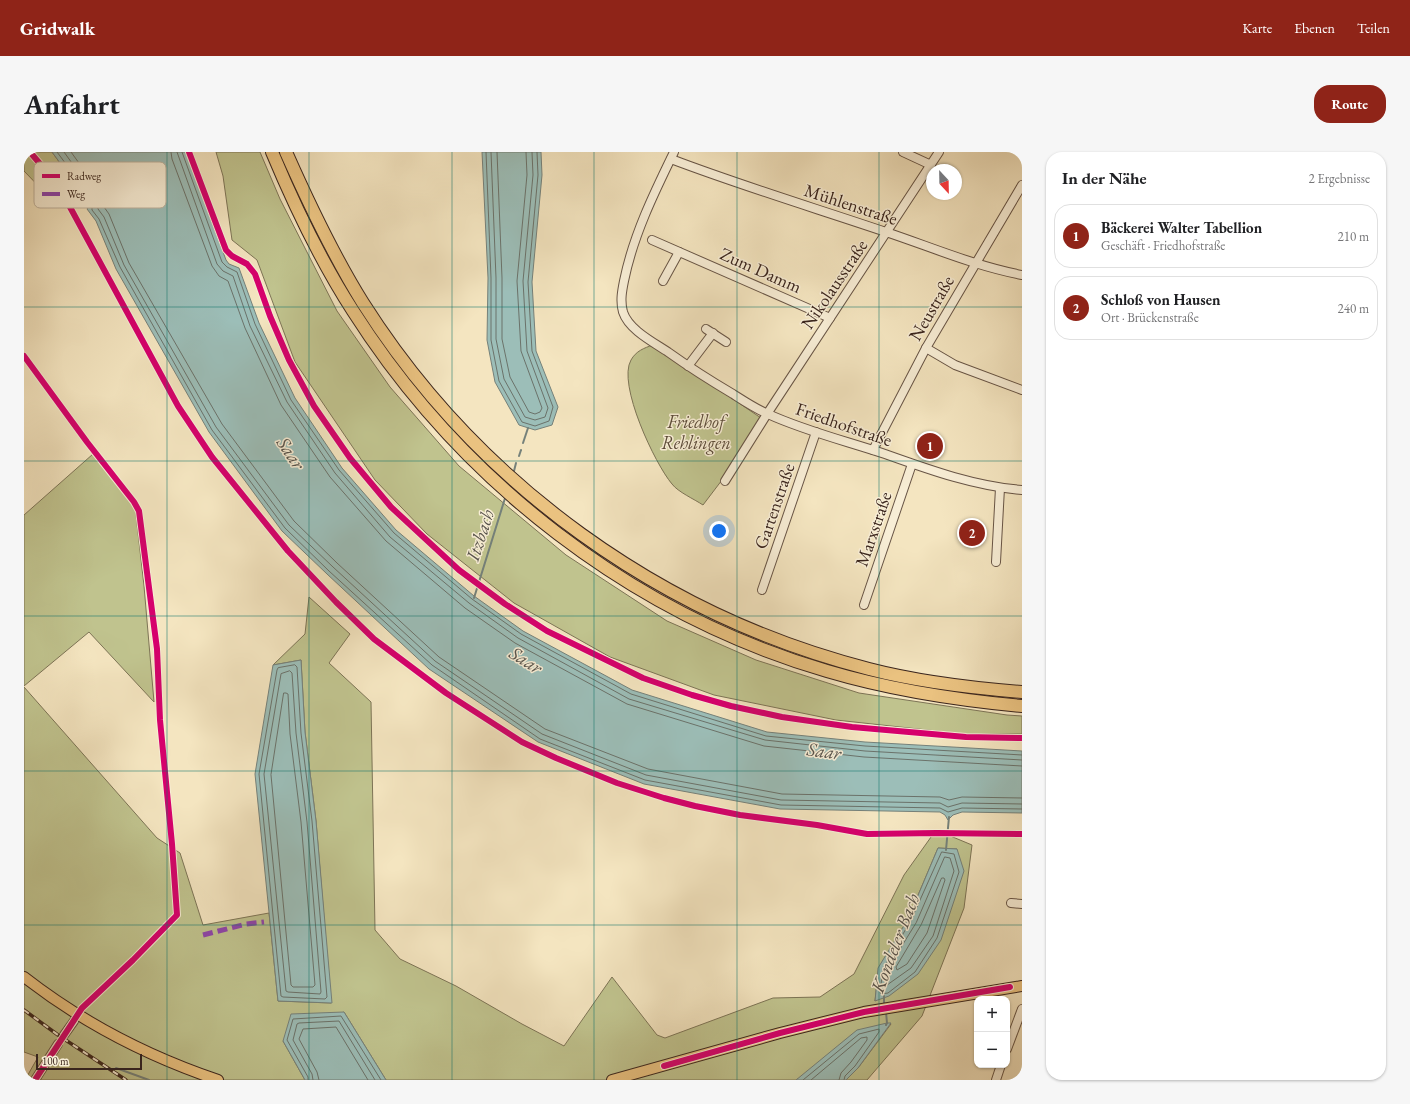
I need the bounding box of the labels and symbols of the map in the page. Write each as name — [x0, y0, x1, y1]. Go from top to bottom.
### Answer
legend — [34, 162, 166, 208]
north arrow — [926, 164, 962, 200]
text: Radweg — [67, 169, 101, 183]
street label: Mühlenstraße — [802, 178, 900, 230]
text: Weg — [67, 187, 85, 201]
street label: Nikolausstraße — [796, 235, 872, 333]
street label: Zum Damm — [717, 242, 805, 298]
street label: Neustraße — [903, 271, 959, 345]
street label: Friedhofstraße — [793, 397, 895, 451]
park label: Friedhof Rehlingen — [661, 410, 731, 455]
water label: Saar — [270, 431, 311, 475]
pin: 1 — [917, 431, 943, 461]
street label: Gartenstraße — [749, 460, 799, 552]
street label: Marxstraße — [850, 489, 896, 569]
water label: Itzbach — [460, 506, 500, 565]
pin: 2 — [959, 518, 985, 548]
your location — [709, 521, 729, 541]
water label: Saar — [504, 640, 548, 680]
water label: Saar — [804, 736, 843, 766]
water label: Kondeler Bach — [864, 890, 925, 997]
scale bar — [36, 1052, 142, 1071]

